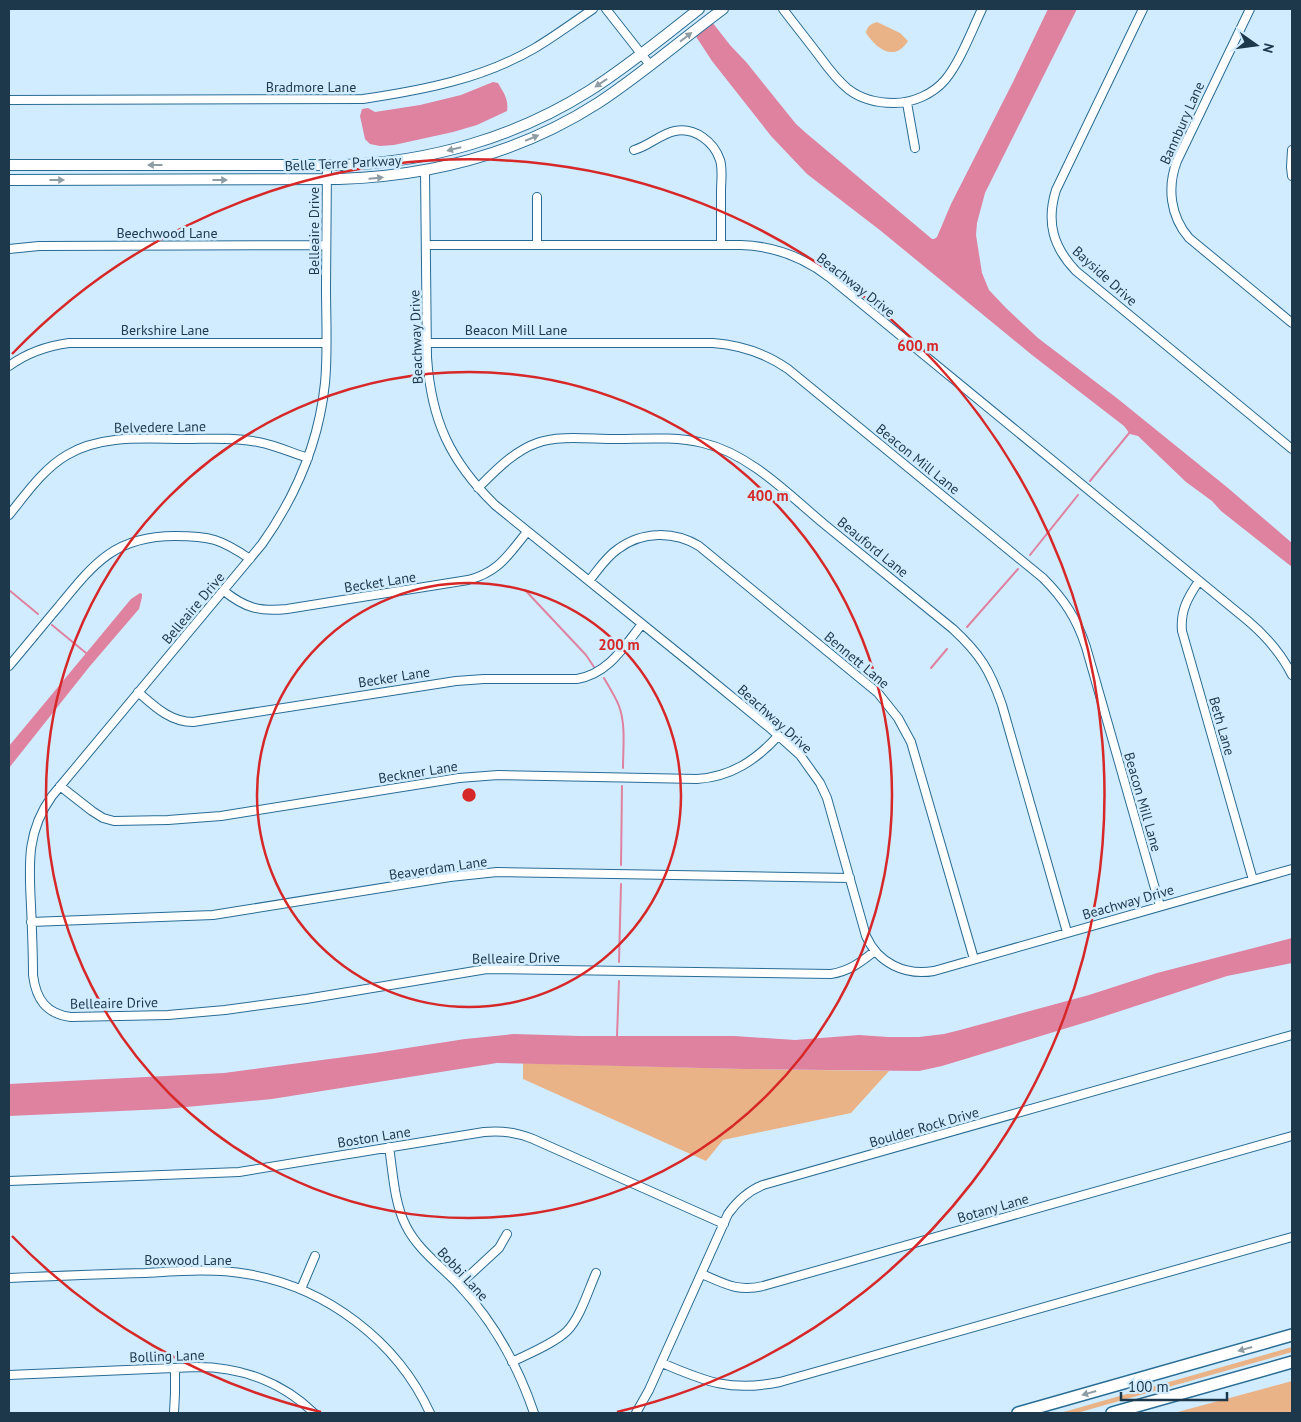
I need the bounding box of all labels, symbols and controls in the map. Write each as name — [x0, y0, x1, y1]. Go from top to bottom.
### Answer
north arrow — [1231, 20, 1281, 70]
one-way arrow — [679, 32, 693, 42]
text: N — [1259, 42, 1278, 55]
street label: Bradmore Lane — [266, 78, 356, 96]
one-way arrow — [595, 78, 608, 87]
street label: Bannbury Lane — [1156, 79, 1208, 167]
one-way arrow — [525, 133, 539, 141]
one-way arrow — [447, 145, 462, 153]
street label: Belle Terre Parkway — [284, 151, 402, 175]
one-way arrow — [147, 161, 163, 169]
one-way arrow — [368, 173, 384, 181]
one-way arrow — [50, 176, 66, 184]
one-way arrow — [212, 176, 228, 184]
street label: Belleaire Drive — [305, 187, 323, 275]
street label: Beechwood Lane — [116, 224, 218, 242]
street label: Bayside Drive — [1069, 242, 1141, 310]
street label: Beachway Drive — [813, 249, 899, 321]
street label: Beachway Drive — [405, 289, 427, 385]
street label: Berkshire Lane — [121, 321, 209, 339]
street label: Beacon Mill Lane — [465, 321, 567, 339]
text: 600 m — [897, 336, 939, 355]
street label: Belvedere Lane — [114, 417, 206, 437]
street label: Beacon Mill Lane — [872, 420, 964, 498]
text: 400 m — [747, 486, 789, 505]
street label: Beauford Lane — [834, 513, 912, 581]
street label: Becket Lane — [343, 567, 417, 597]
street label: Belleaire Drive — [158, 568, 228, 648]
street label: Bennett Lane — [821, 628, 893, 692]
text: 200 m — [598, 635, 640, 654]
street label: Becker Lane — [357, 662, 431, 692]
street label: Beachway Drive — [734, 681, 816, 757]
street label: Beth Lane — [1205, 695, 1239, 757]
street label: Beacon Mill Lane — [1120, 750, 1166, 854]
street label: Beckner Lane — [377, 757, 459, 787]
centre of rings — [460, 786, 478, 804]
street label: Beaverdam Lane — [388, 852, 488, 884]
street label: Beachway Drive — [1080, 880, 1176, 924]
street label: Belleaire Drive — [472, 948, 560, 968]
street label: Belleaire Drive — [70, 993, 158, 1013]
street label: Boulder Rock Drive — [867, 1103, 981, 1151]
street label: Boston Lane — [336, 1122, 412, 1152]
street label: Botany Lane — [955, 1189, 1031, 1227]
street label: Bobbi Lane — [434, 1243, 492, 1305]
street label: Boxwood Lane — [144, 1251, 232, 1269]
one-way arrow — [1238, 1345, 1253, 1353]
street label: Bolling Lane — [129, 1346, 205, 1366]
scale bar — [1121, 1370, 1227, 1402]
text: 100 m — [1128, 1377, 1169, 1396]
one-way arrow — [1081, 1389, 1097, 1397]

